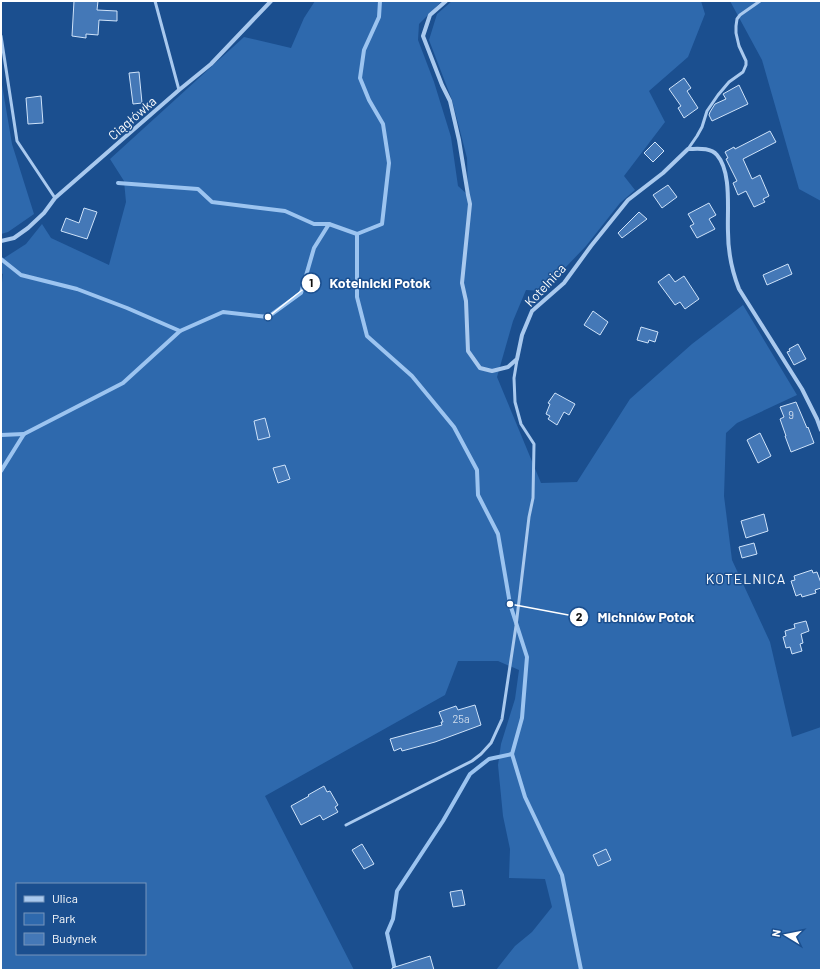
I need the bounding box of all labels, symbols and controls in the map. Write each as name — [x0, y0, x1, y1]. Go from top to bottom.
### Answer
street label: Ciągłówka — [105, 93, 159, 143]
street label: Kotelnica — [521, 260, 569, 310]
callout: Kotelnicki Potok — [301, 270, 438, 296]
text: Kotelnicki Potok — [330, 274, 431, 291]
text: 1 — [309, 275, 313, 289]
house number: 9 — [788, 408, 794, 421]
district label: KOTELNICA — [706, 570, 786, 587]
callout: Michniów Potok — [569, 604, 702, 630]
text: Michniów Potok — [597, 608, 695, 625]
text: 2 — [576, 609, 583, 623]
house number: 25a — [452, 712, 470, 725]
legend — [16, 883, 146, 955]
text: Ulica — [52, 891, 78, 905]
text: Park — [52, 911, 76, 925]
north arrow — [766, 915, 806, 955]
text: N — [769, 928, 783, 938]
text: Budynek — [52, 931, 97, 945]

